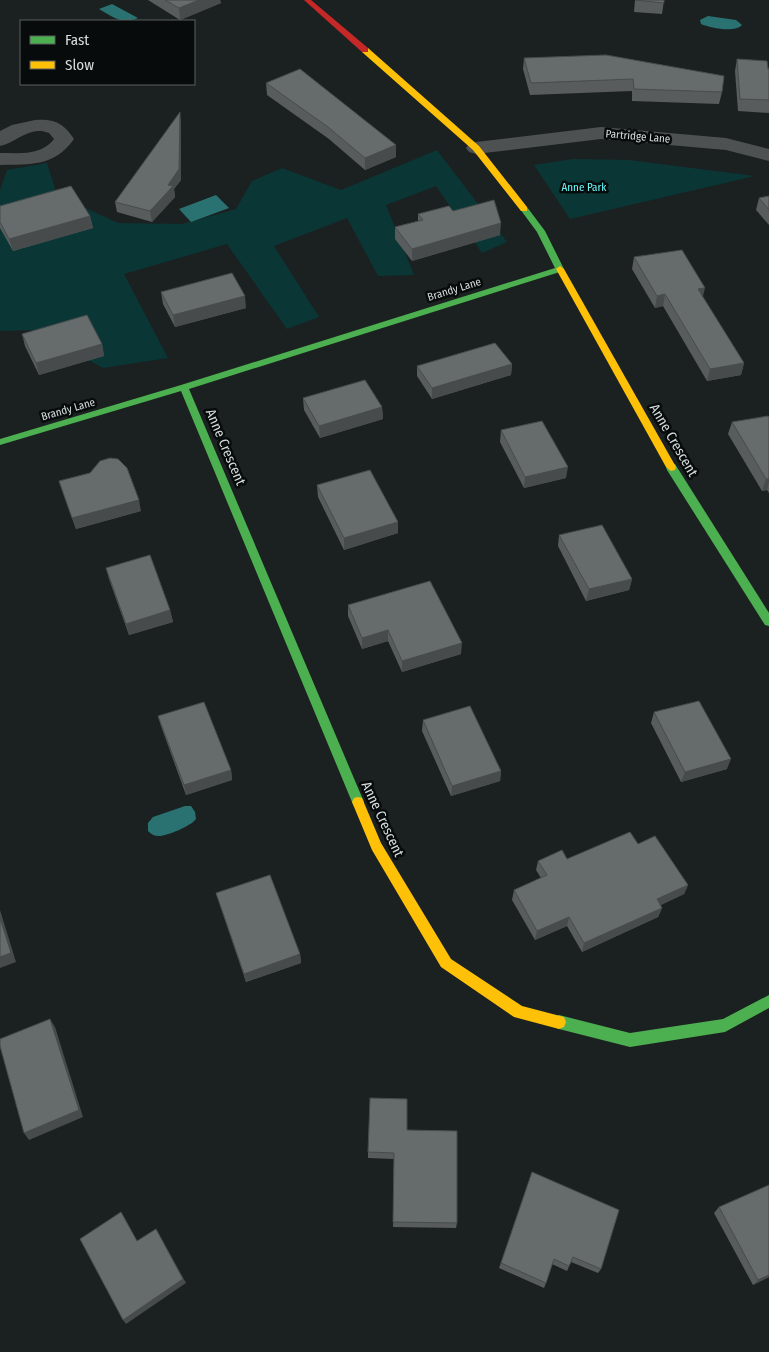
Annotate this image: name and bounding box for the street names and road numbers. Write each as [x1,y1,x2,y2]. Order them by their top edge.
street label: Partridge Lane [605,127,671,146]
street label: Brandy Lane [426,275,483,304]
street label: Brandy Lane [40,396,97,423]
street label: Anne Crescent [646,401,701,480]
street label: Anne Crescent [202,406,249,488]
street label: Anne Crescent [358,779,408,860]

